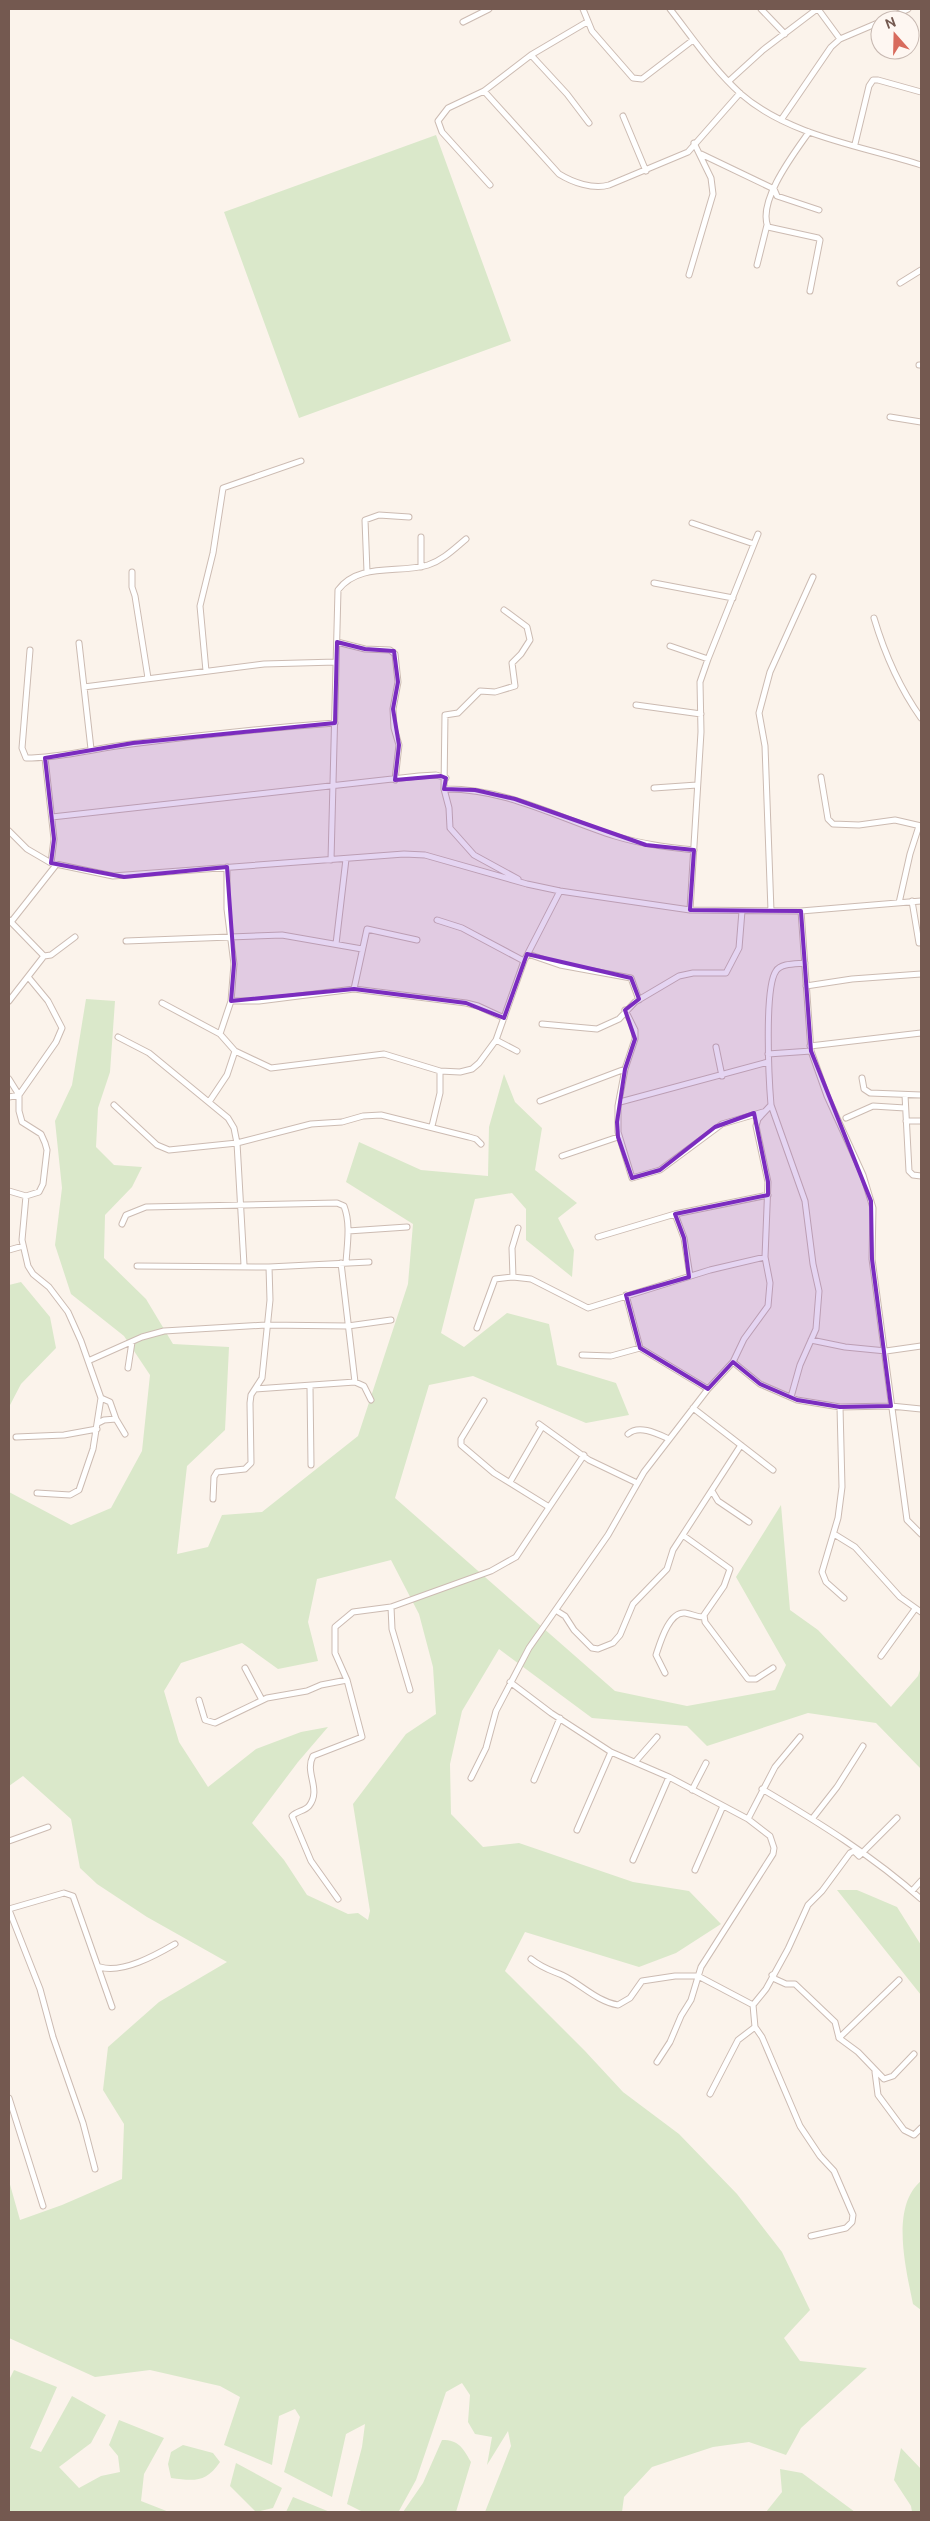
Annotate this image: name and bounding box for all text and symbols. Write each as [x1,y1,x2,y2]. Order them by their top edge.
north arrow [870,10,920,60]
text: N [883,13,898,32]

